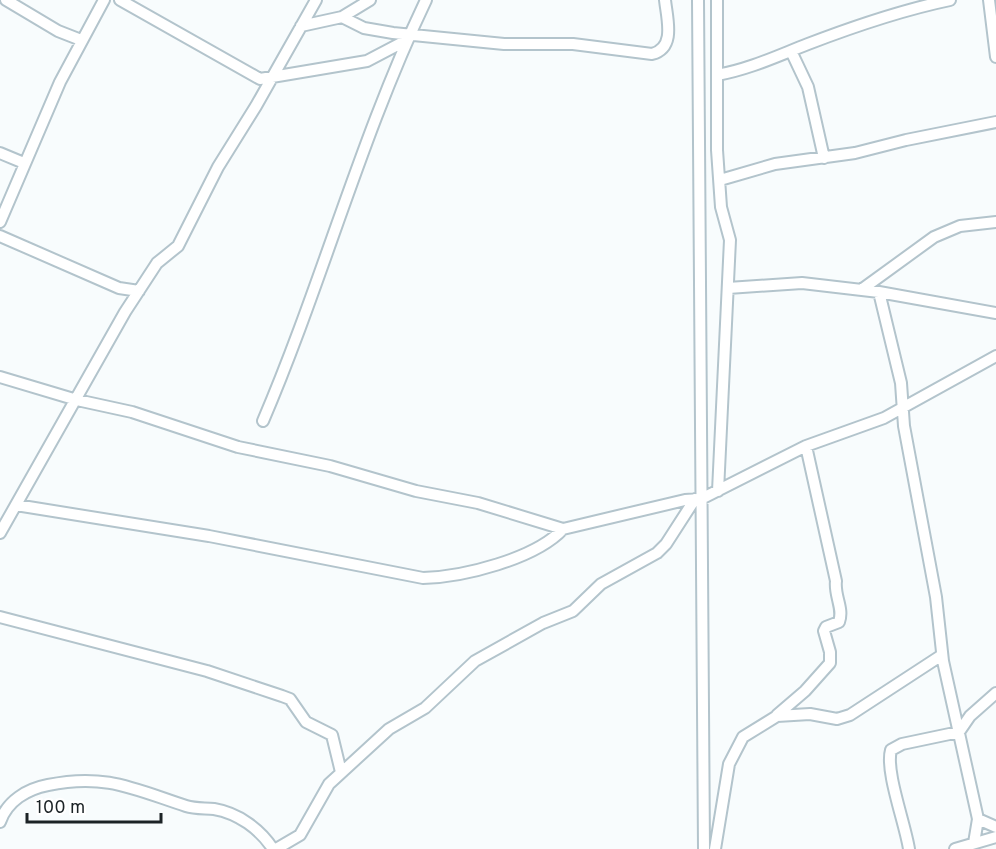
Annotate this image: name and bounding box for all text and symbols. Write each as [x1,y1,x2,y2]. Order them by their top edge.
scale bar [27,786,160,824]
text: 100 m [36,797,85,820]

